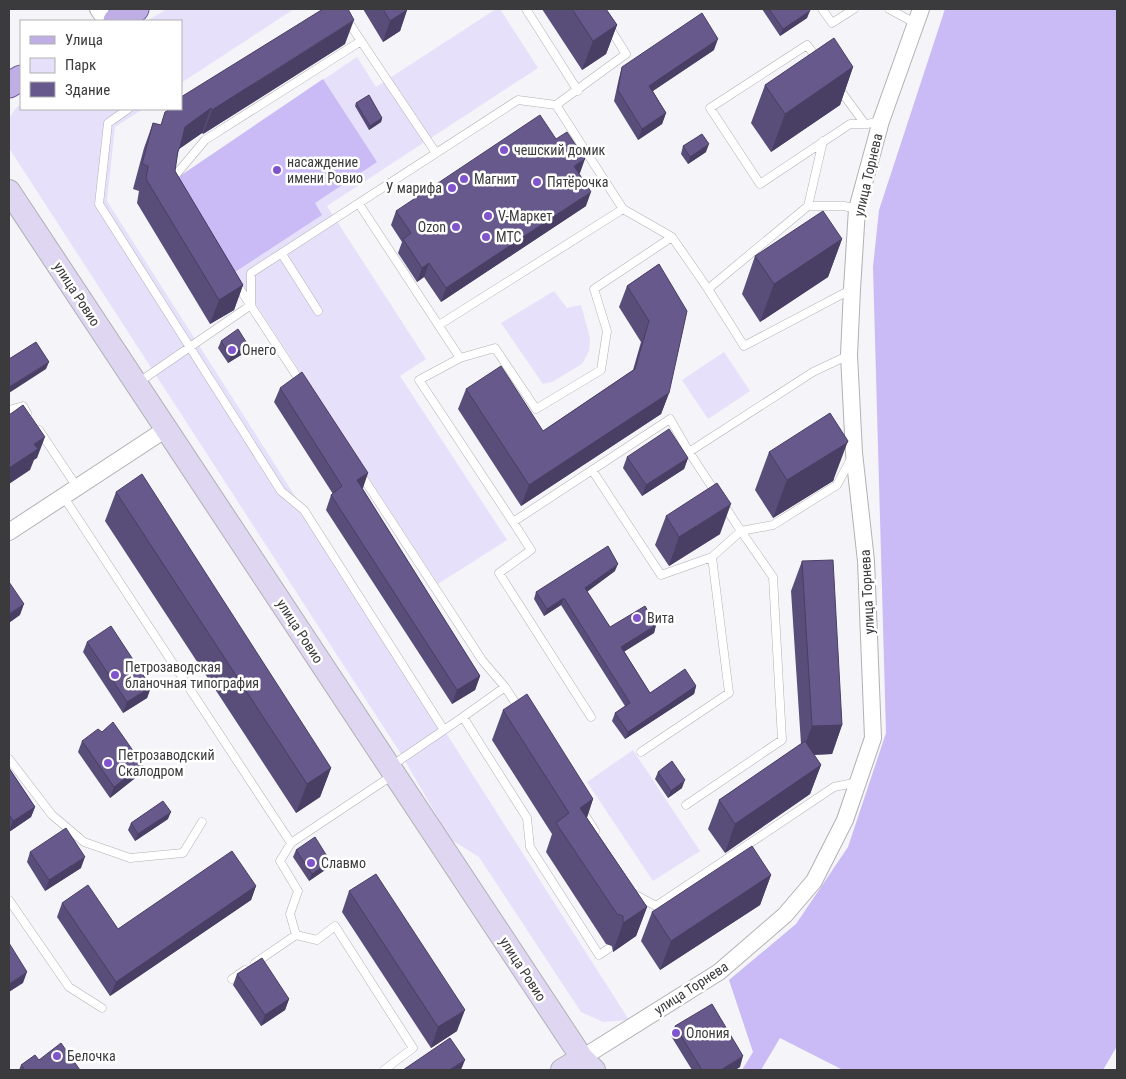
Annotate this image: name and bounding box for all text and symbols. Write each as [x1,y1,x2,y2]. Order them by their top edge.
legend [20,20,182,110]
text: Улица [65,31,103,49]
text: Парк [65,56,96,74]
text: Здание [65,81,110,99]
street label: улица Торнева [851,132,885,218]
place label: чешский домик [514,142,606,158]
marker: чешский домик [498,144,510,156]
place label: насаждение имени Ровио [287,154,363,186]
marker: насаждение имени Ровио [271,164,283,176]
place label: Магнит [474,171,517,187]
marker: Магнит [458,173,470,185]
place label: Пятёрочка [547,174,609,190]
marker: Пятёрочка [531,176,543,188]
place label: У марифа [386,180,442,196]
marker: У марифа [446,182,458,194]
place label: V-Маркет [498,208,552,224]
marker: V-Маркет [482,210,494,222]
place label: Ozon [418,219,446,235]
marker: Ozon [450,221,462,233]
place label: МТС [496,229,521,245]
marker: МТС [480,231,492,243]
street label: улица Ровио [50,259,104,329]
place label: Онего [242,342,276,358]
marker: Онего [226,344,238,356]
street label: улица Торнева [857,549,877,635]
street label: улица Ровио [273,596,327,666]
place label: Вита [647,610,674,626]
marker: Вита [631,612,643,624]
place label: Петрозаводская бланочная типография [125,659,259,691]
marker: Петрозаводская бланочная типография [109,669,121,681]
place label: Петрозаводский Скалодром [118,747,215,779]
marker: Петрозаводский Скалодром [102,757,114,769]
place label: Славмо [321,855,366,871]
marker: Славмо [305,857,317,869]
street label: улица Ровио [496,934,550,1004]
street label: улица Торнева [651,958,731,1018]
place label: Олония [686,1025,730,1041]
marker: Олония [670,1027,682,1039]
place label: Белочка [67,1048,116,1064]
marker: Белочка [51,1050,63,1062]

